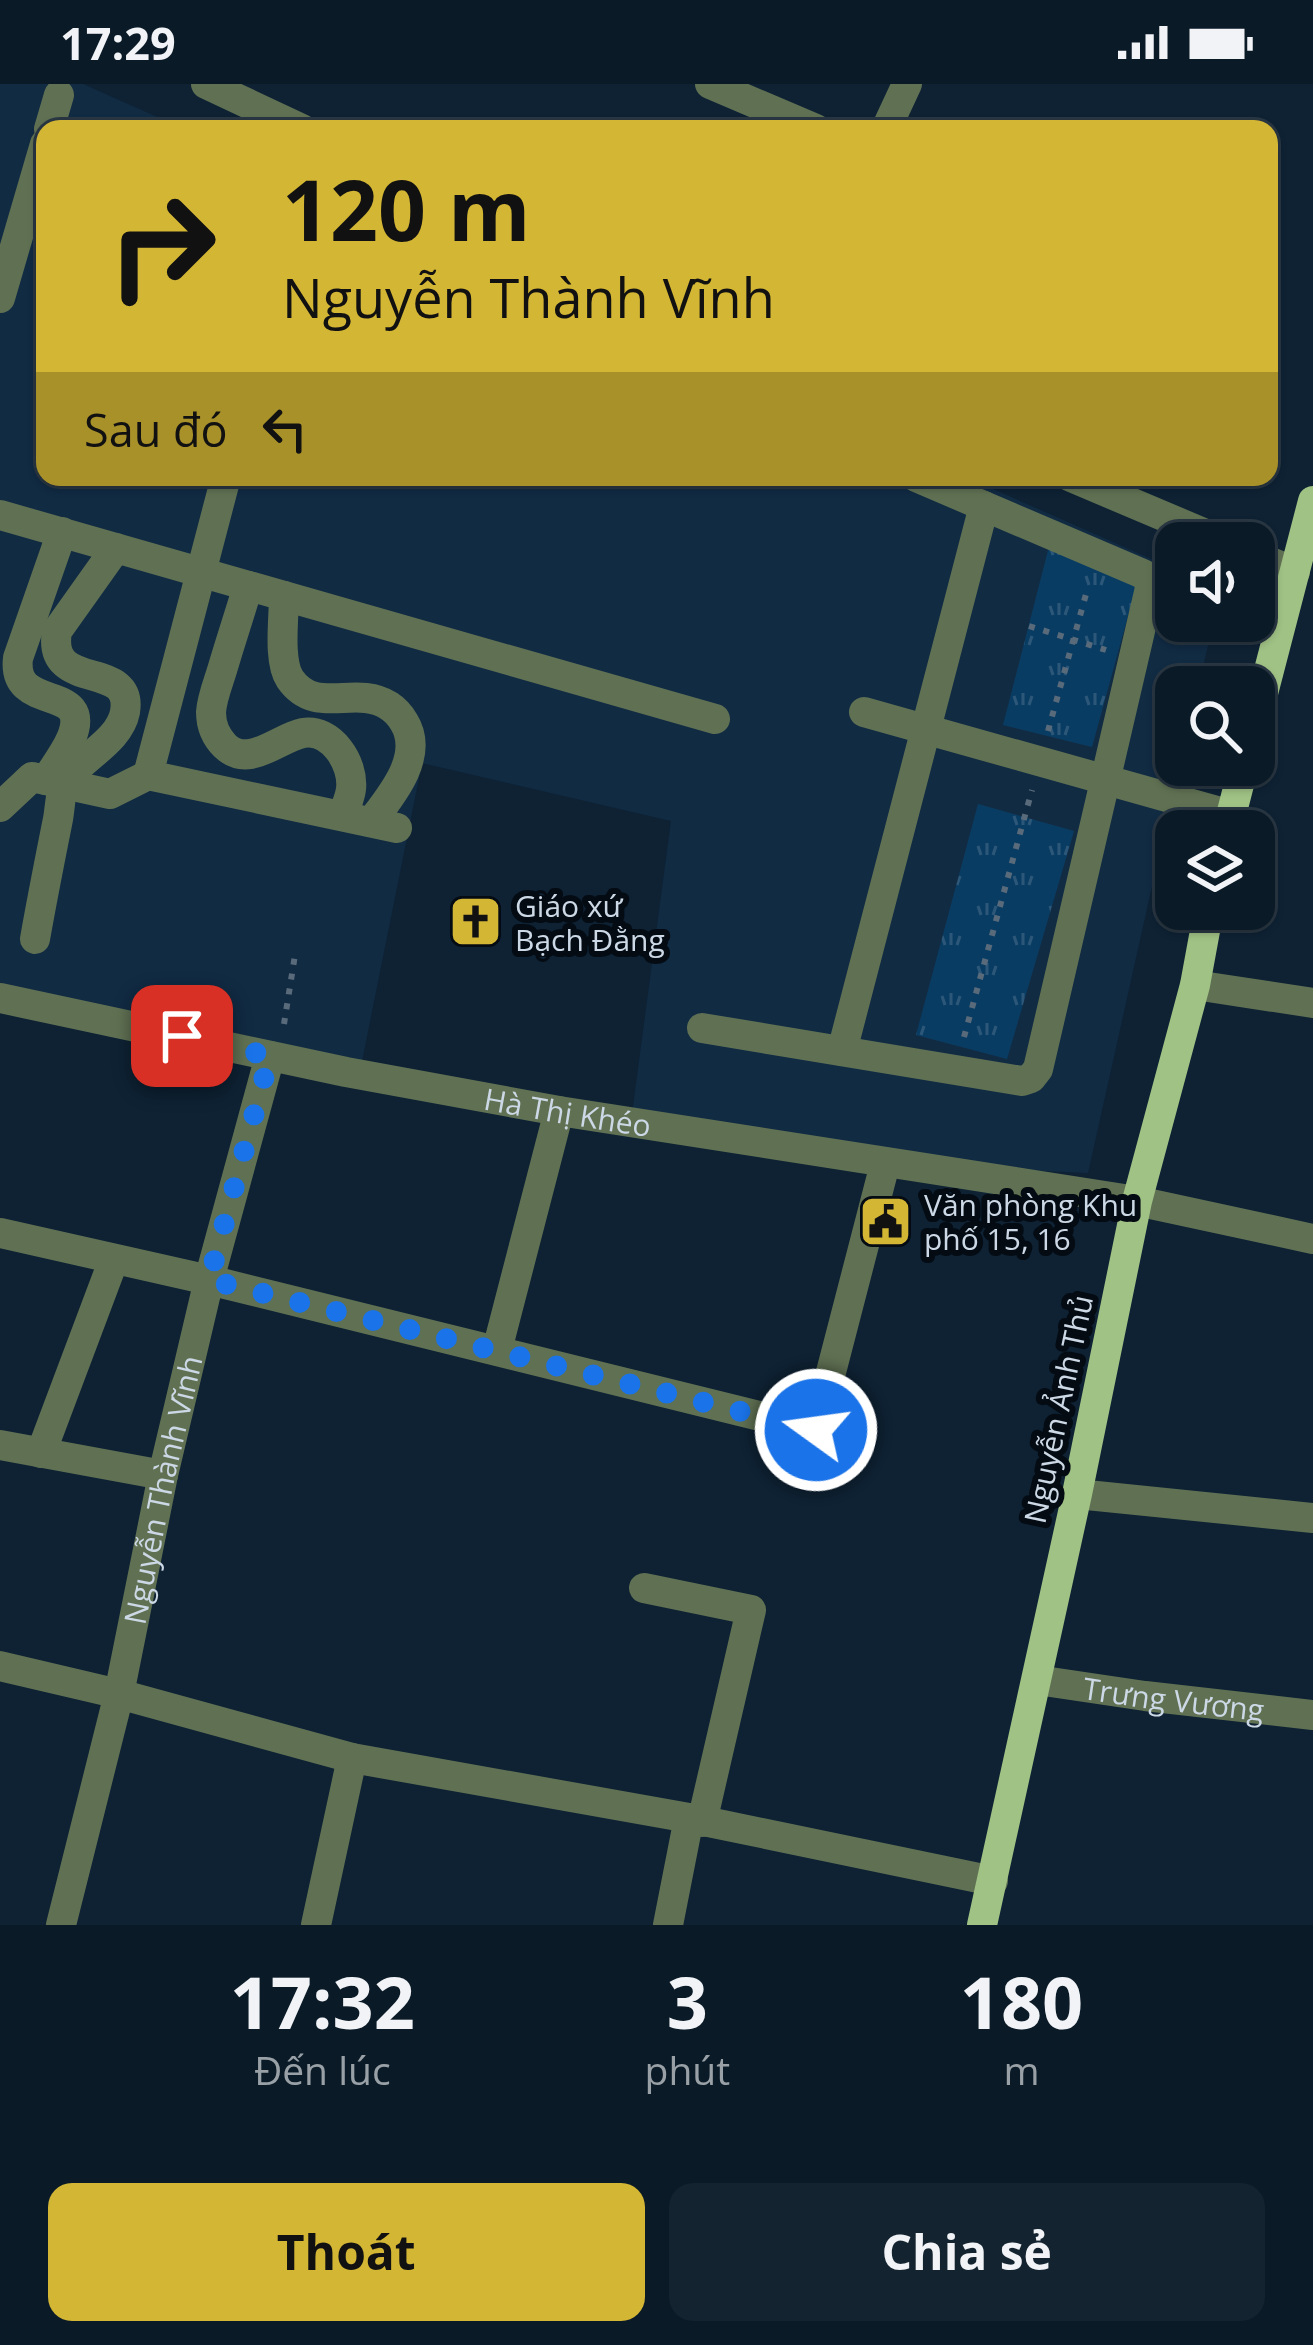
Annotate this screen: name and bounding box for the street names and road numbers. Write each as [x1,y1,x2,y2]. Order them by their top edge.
street label: Hà Thị Khéo [481,1077,654,1146]
street label: Nguyễn Ảnh Thủ [1014,1291,1102,1527]
street label: Nguyễn Thành Vĩnh [113,1351,211,1628]
street label: Trưng Vương [1080,1667,1266,1730]

